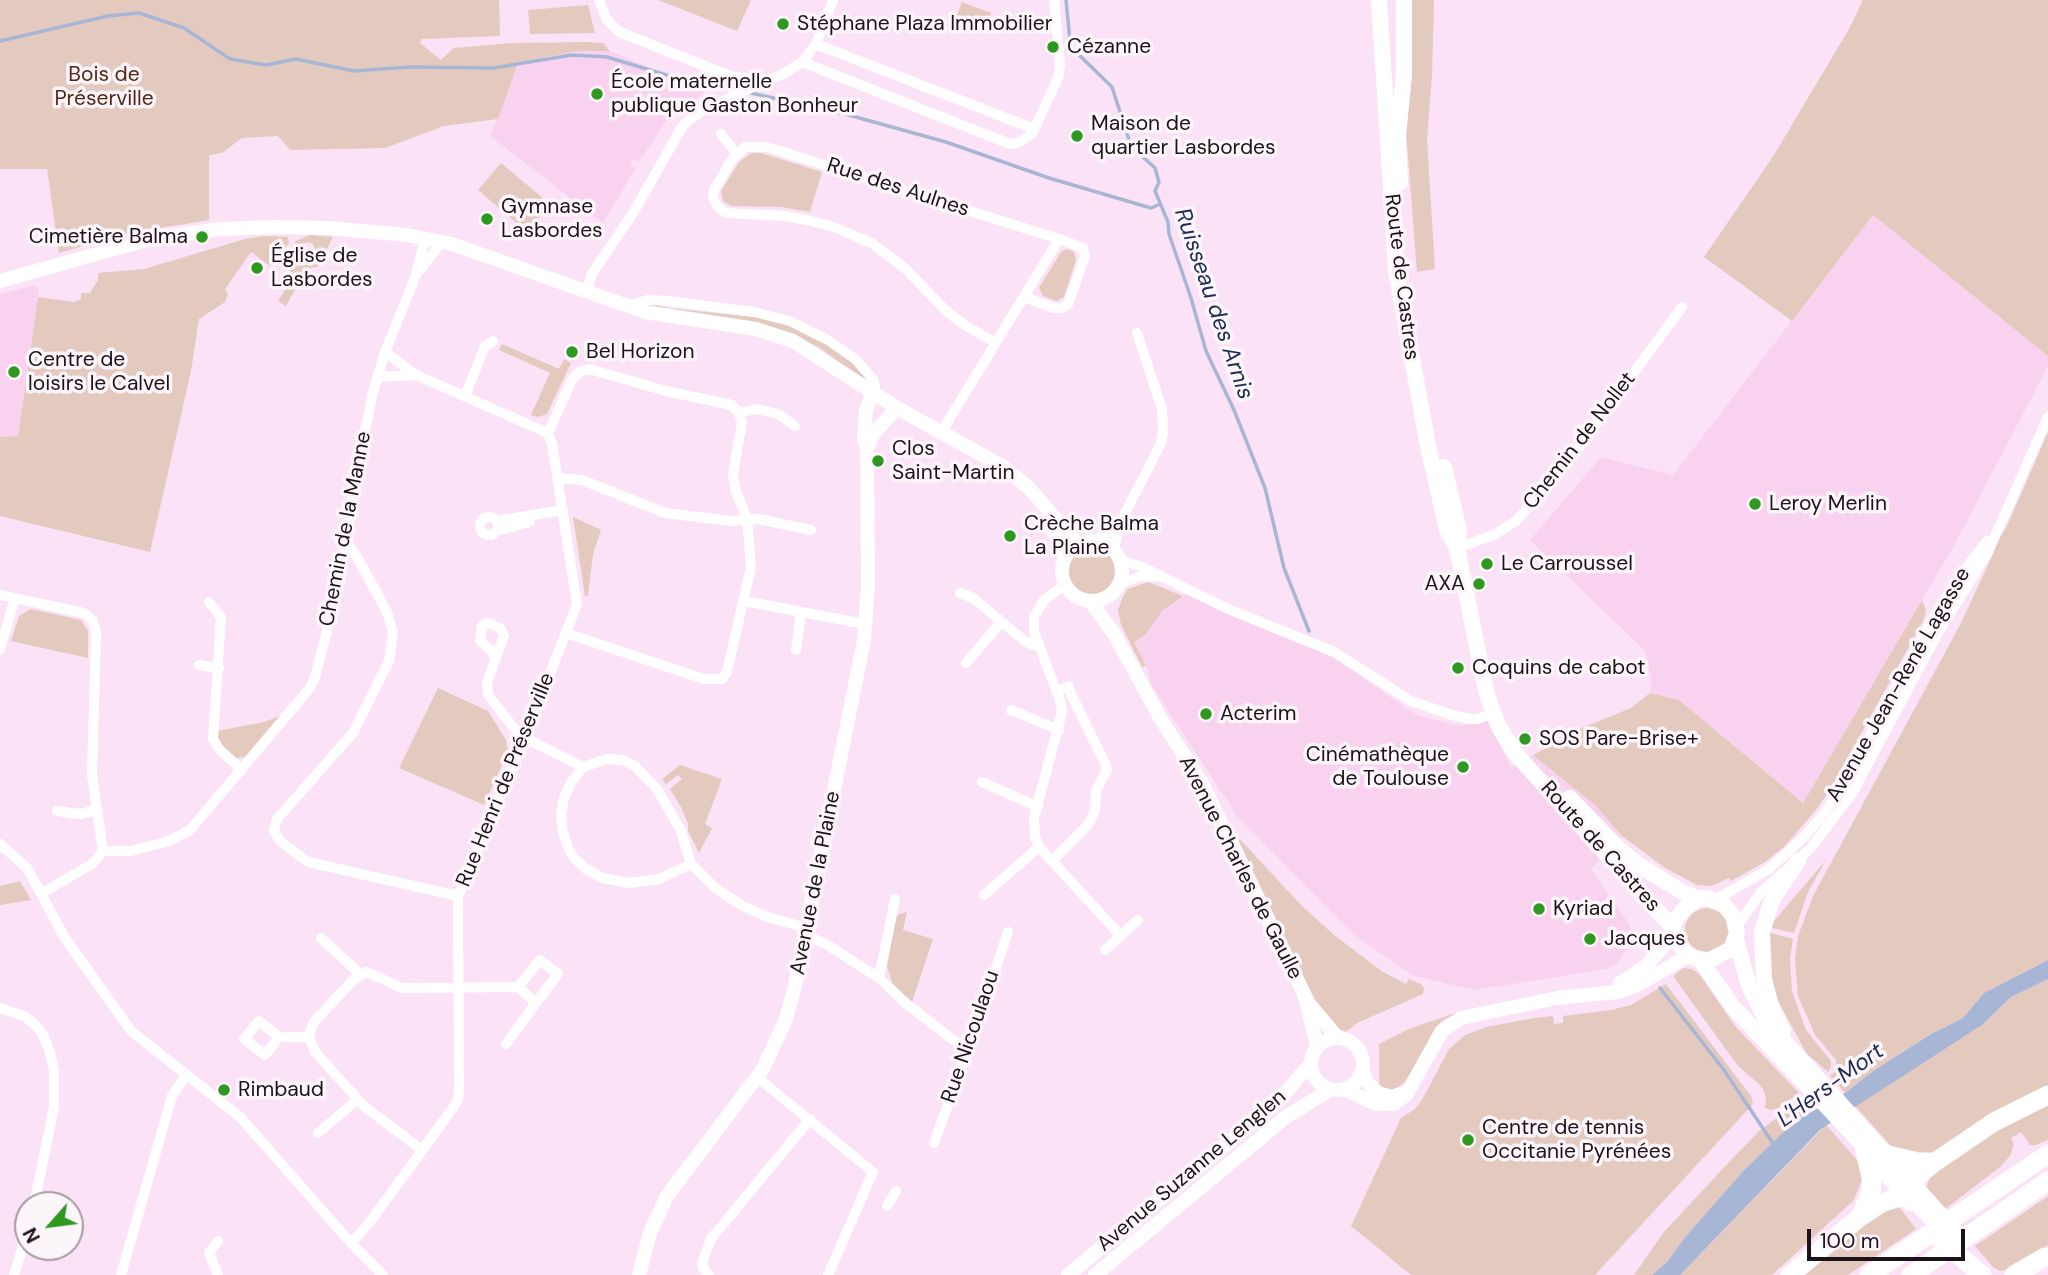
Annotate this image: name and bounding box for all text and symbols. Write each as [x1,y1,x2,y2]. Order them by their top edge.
place label: Stéphane Plaza Immobilier [797,11,1053,37]
marker: Stéphane Plaza Immobilier [775,16,791,32]
place label: Cézanne [1067,34,1151,60]
marker: Cézanne [1045,39,1061,55]
park label: Bois de Préserville [54,62,154,112]
place label: École maternelle publique Gaston Bonheur [611,69,858,119]
marker: École maternelle publique Gaston Bonheur [589,86,605,102]
place label: Maison de quartier Lasbordes [1091,111,1276,161]
marker: Maison de quartier Lasbordes [1069,128,1085,144]
street label: Rue des Aulnes [824,153,972,223]
street label: Route de Castres [1378,193,1424,361]
place label: Gymnase Lasbordes [501,194,603,244]
water label: Ruisseau des Arnis [1167,205,1259,403]
marker: Gymnase Lasbordes [479,211,495,227]
place label: Cimetière Balma [29,224,188,250]
marker: Cimetière Balma [194,229,210,245]
place label: Église de Lasbordes [271,243,373,293]
marker: Église de Lasbordes [249,260,265,276]
place label: Bel Horizon [586,339,695,365]
marker: Bel Horizon [564,344,580,360]
place label: Centre de loisirs le Calvel [28,347,170,397]
marker: Centre de loisirs le Calvel [6,364,22,380]
street label: Chemin de Nollet [1519,367,1641,515]
street label: Chemin de la Manne [315,429,377,629]
place label: Clos Saint-Martin [892,436,1014,486]
marker: Clos Saint-Martin [870,453,886,469]
place label: Leroy Merlin [1769,491,1887,517]
marker: Leroy Merlin [1747,496,1763,512]
place label: Crèche Balma La Plaine [1024,511,1159,561]
marker: Crèche Balma La Plaine [1002,528,1018,544]
place label: Le Carroussel [1501,551,1633,577]
marker: Le Carroussel [1479,556,1495,572]
street label: Avenue Jean-René Lagasse [1822,563,1976,807]
place label: AXA [1424,571,1465,597]
marker: AXA [1471,576,1487,592]
place label: Coquins de cabot [1472,655,1645,681]
marker: Coquins de cabot [1450,660,1466,676]
street label: Rue Henri de Préserville [452,669,560,891]
place label: Acterim [1220,701,1296,727]
marker: Acterim [1198,706,1214,722]
place label: SOS Pare-Brise+ [1539,726,1698,752]
marker: SOS Pare-Brise+ [1517,731,1533,747]
place label: Cinémathèque de Toulouse [1306,742,1449,792]
street label: Avenue Charles de Gaulle [1173,752,1307,984]
marker: Cinémathèque de Toulouse [1455,759,1471,775]
street label: Route de Castres [1535,776,1665,918]
street label: Avenue de la Plaine [786,789,846,977]
place label: Kyriad [1553,896,1613,922]
marker: Kyriad [1531,901,1547,917]
place label: Jacques [1604,926,1686,952]
marker: Jacques [1582,931,1598,947]
street label: Rue Nicoulaou [937,967,1005,1107]
water label: L'Hers-Mort [1772,1038,1890,1134]
place label: Rimbaud [238,1077,324,1103]
marker: Rimbaud [216,1082,232,1098]
street label: Avenue Suzanne Lenglen [1092,1085,1292,1257]
place label: Centre de tennis Occitanie Pyrénées [1482,1115,1671,1165]
marker: Centre de tennis Occitanie Pyrénées [1460,1132,1476,1148]
north arrow [14,1191,84,1261]
scale bar [1810,1216,1968,1260]
text: N [17,1223,46,1247]
text: 100 m [1820,1227,1880,1255]

